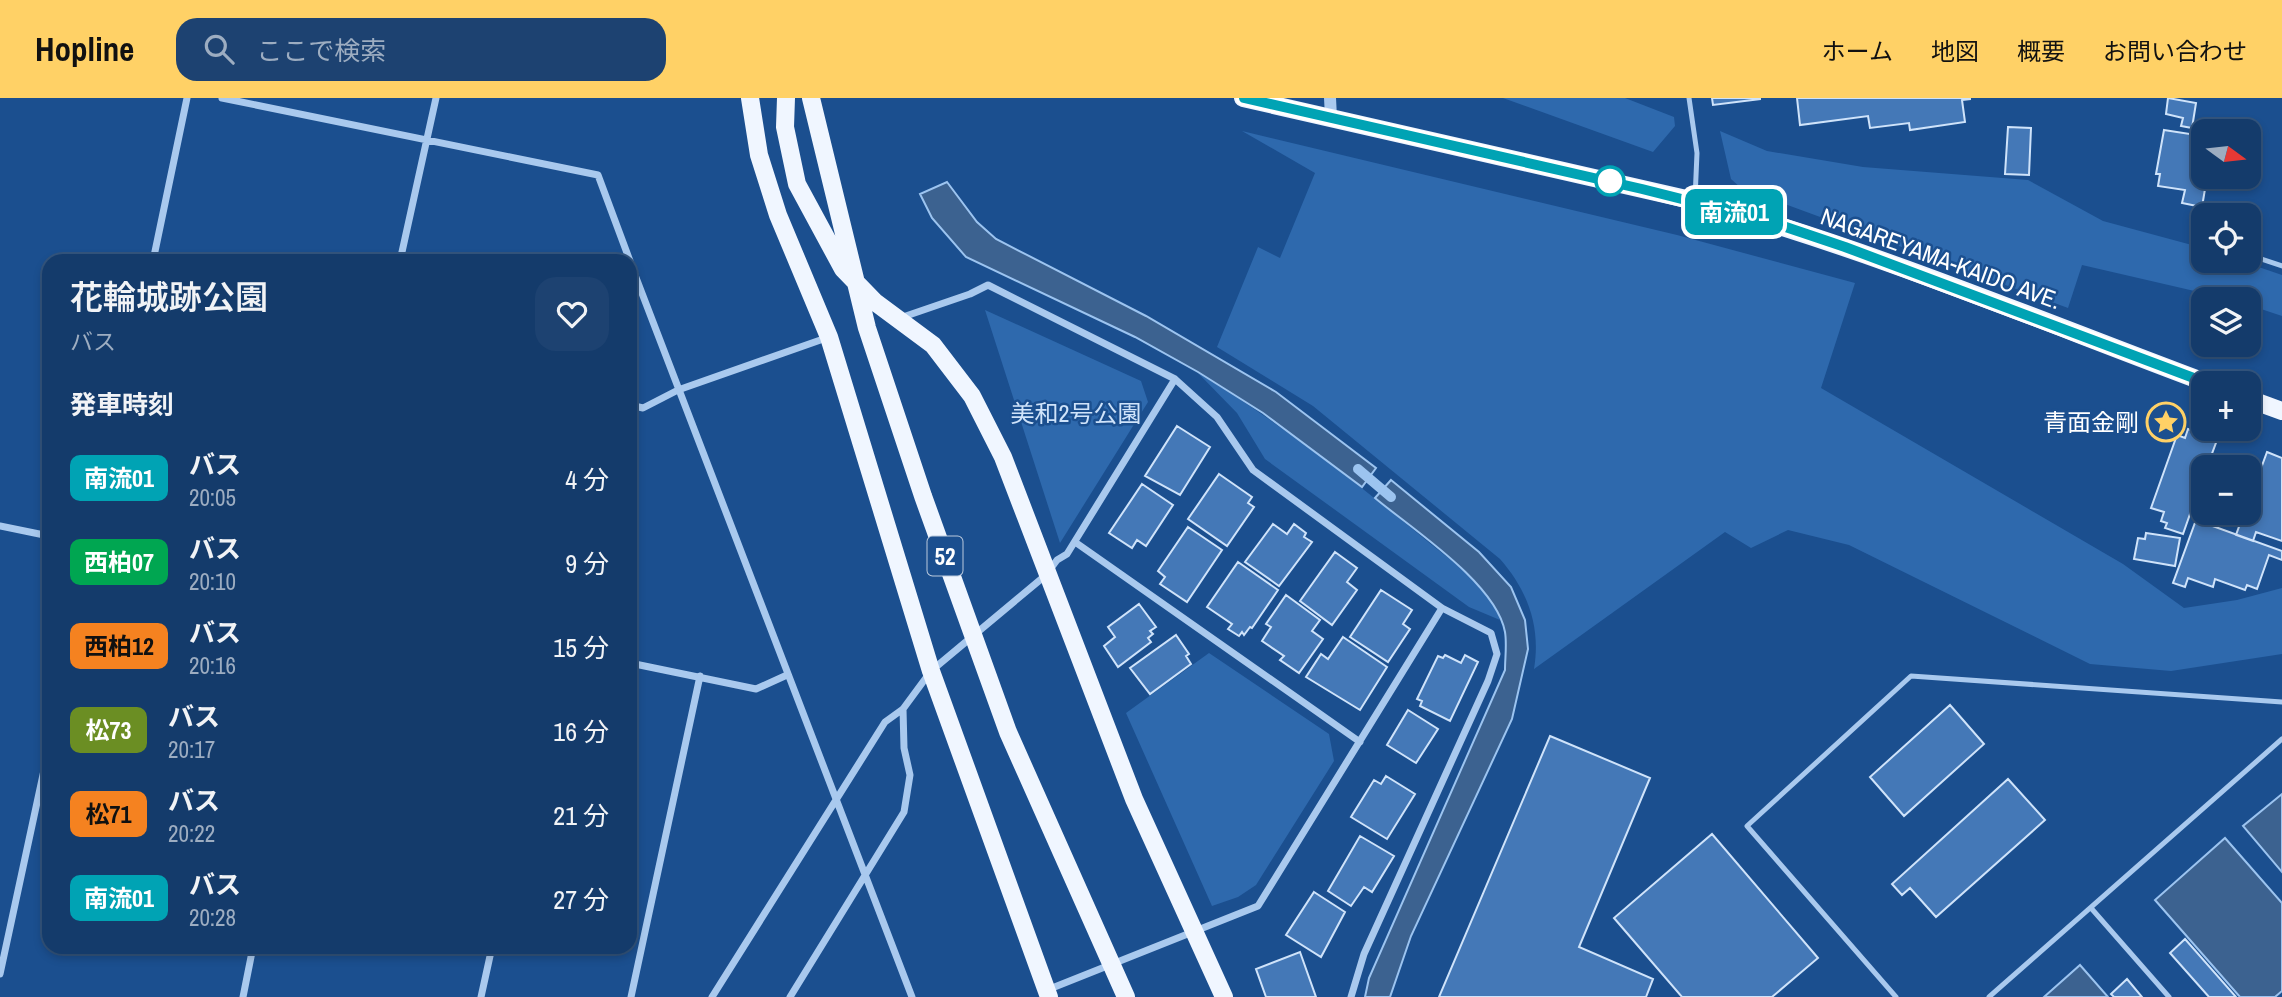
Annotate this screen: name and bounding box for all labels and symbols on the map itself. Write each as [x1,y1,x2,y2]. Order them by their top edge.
north arrow [2191,119,2261,189]
unlabelled marker [1595,166,1625,196]
line badge: 南流01 [1685,189,1783,235]
street label: NAGAREYAMA-KAIDO AVE. [1817,200,2065,316]
park label: 美和2号公園 [1011,397,1141,429]
place icon: 青面金剛 [2145,401,2187,443]
place label: 青面金剛 [2043,406,2139,438]
road number: 52 [928,536,962,576]

